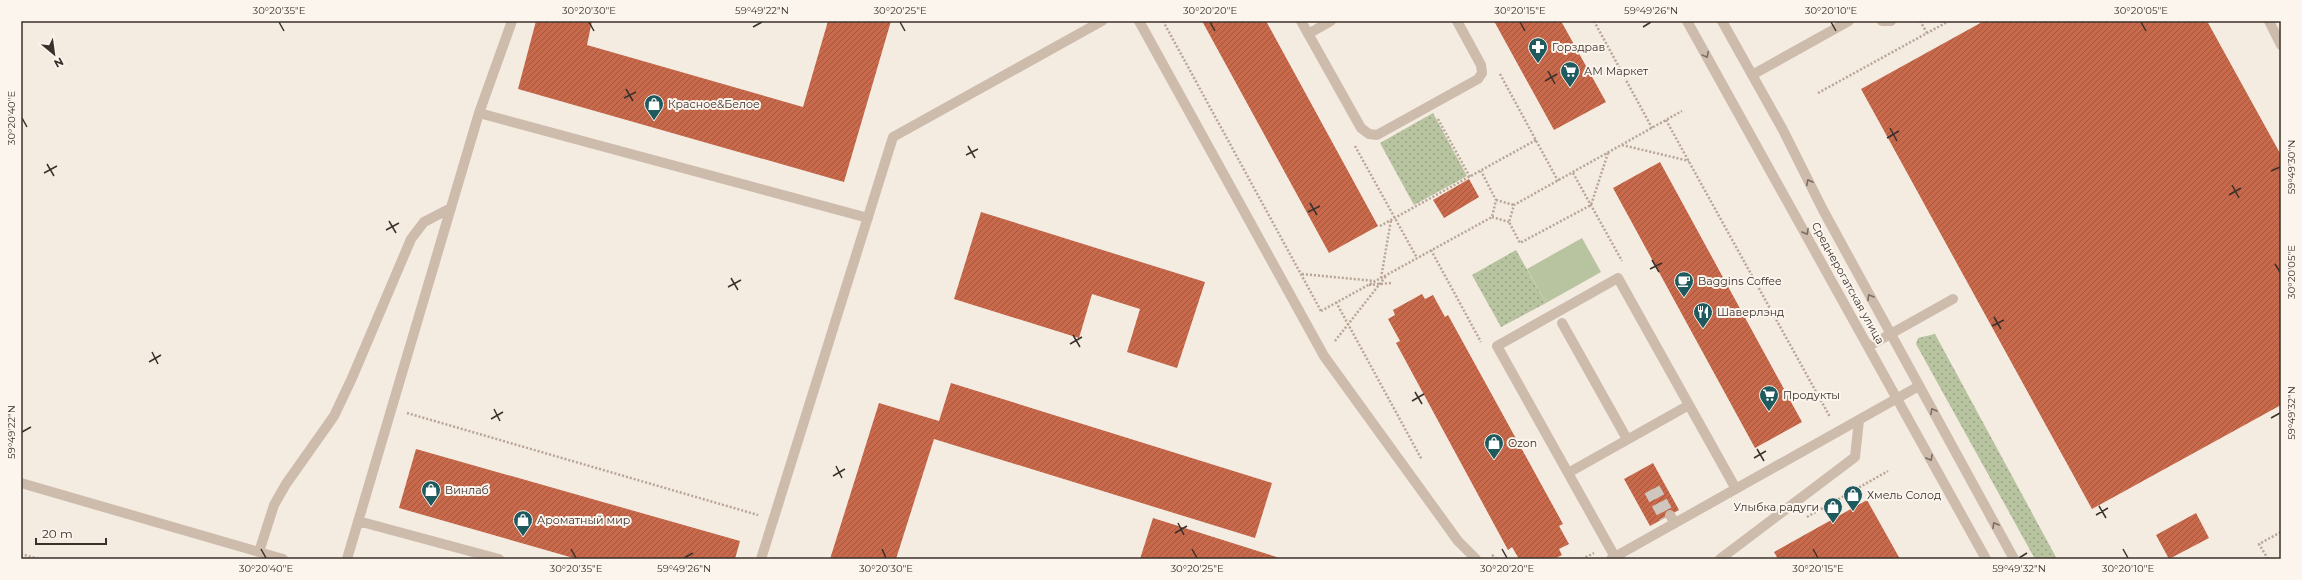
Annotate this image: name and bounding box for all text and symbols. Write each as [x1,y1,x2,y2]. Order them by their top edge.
text: 30°20'35"E [253,4,306,17]
text: 30°20'30"E [562,4,616,17]
text: 59°49'22"N [735,4,789,17]
text: 30°20'25"E [873,4,927,17]
text: 30°20'20"E [1183,4,1237,17]
text: 30°20'15"E [1494,4,1546,17]
text: 59°49'26"N [1624,4,1678,17]
text: 30°20'10"E [1805,4,1857,17]
text: 30°20'05"E [2114,4,2168,17]
north arrow [34,34,74,74]
pharmacy icon: Горздрав [1527,36,1549,64]
place label: Горздрав [1552,40,1605,54]
one-way arrow [1701,51,1708,59]
text: N [52,54,66,71]
supermarket icon: АМ Маркет [1559,60,1581,88]
place label: АМ Маркет [1584,64,1649,78]
text: 30°20'40"E [5,90,18,145]
shop icon: Красное&Белое [643,93,665,121]
place label: Красное&Белое [668,97,760,111]
text: 59°49'30"N [2285,140,2298,194]
one-way arrow [1806,179,1814,186]
street label: Среднерогатская улица [1809,220,1887,346]
one-way arrow [1801,228,1808,235]
text: 30°20'05"E [2285,245,2298,299]
cafe icon: Baggins Coffee [1673,270,1695,298]
place label: Baggins Coffee [1698,274,1782,288]
one-way arrow [1868,294,1875,301]
restaurant icon: Шаверлэнд [1692,301,1714,329]
place label: Шаверлэнд [1717,305,1784,319]
supermarket icon: Продукты [1758,384,1780,412]
text: 59°49'32"N [2285,386,2298,440]
place label: Продукты [1783,388,1840,402]
text: 59°49'22"N [5,405,18,459]
one-way arrow [1930,408,1937,415]
shop icon: Ozon [1483,432,1505,460]
place label: Ozon [1508,436,1537,450]
one-way arrow [1926,454,1933,461]
shop icon: Винлаб [420,479,442,507]
place label: Винлаб [445,483,489,497]
shop icon: Хмель Солод [1842,484,1864,512]
place label: Хмель Солод [1867,488,1941,502]
shop icon: Улыбка радуги [1822,496,1844,524]
place label: Улыбка радуги [1733,500,1819,514]
shop icon: Ароматный мир [512,509,534,537]
place label: Ароматный мир [537,513,630,527]
scale bar [36,520,106,546]
one-way arrow [1993,522,2000,529]
text: 20 m [42,526,73,541]
text: 30°20'40"E [239,562,294,575]
text: 30°20'35"E [550,562,603,575]
text: 59°49'26"N [657,562,711,575]
text: 30°20'30"E [859,562,913,575]
text: 30°20'25"E [1170,562,1224,575]
text: 30°20'20"E [1480,562,1534,575]
text: 30°20'15"E [1792,562,1844,575]
text: 59°49'32"N [1992,562,2046,575]
text: 30°20'10"E [2102,562,2154,575]

